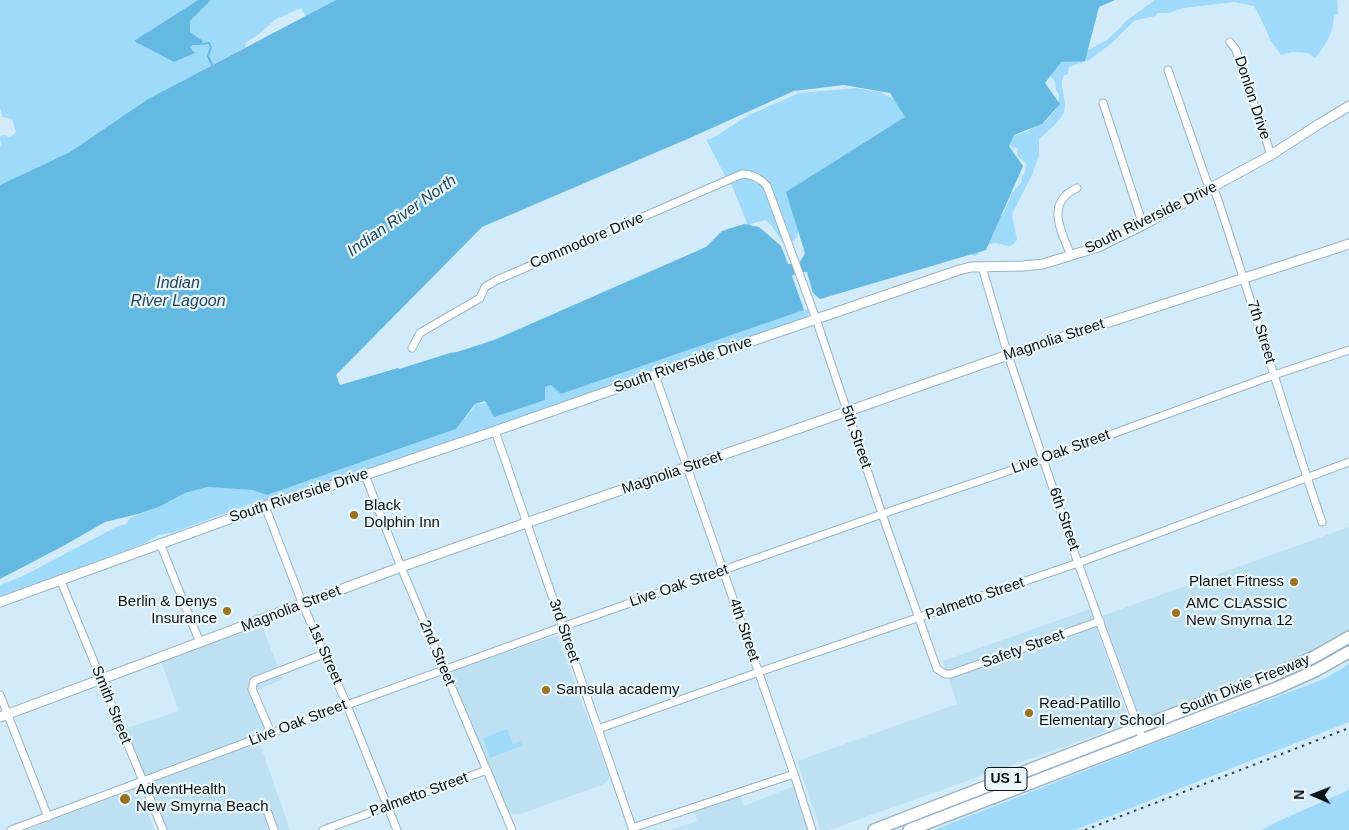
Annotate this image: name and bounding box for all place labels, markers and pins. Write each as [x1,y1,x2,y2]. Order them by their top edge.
place label: Black Dolphin Inn [364,497,440,532]
marker: Black Dolphin Inn [348,509,360,521]
place label: Planet Fitness [1189,573,1284,591]
marker: Planet Fitness [1288,576,1300,588]
place label: Berlin & Denys Insurance [118,593,217,628]
place label: AMC CLASSIC New Smyrna 12 [1186,595,1293,630]
marker: Berlin & Denys Insurance [221,605,233,617]
marker: AMC CLASSIC New Smyrna 12 [1170,607,1182,619]
place label: Samsula academy [556,681,679,699]
marker: Samsula academy [540,684,552,696]
place label: Read-Patillo Elementary School [1039,695,1165,730]
marker: Read-Patillo Elementary School [1023,707,1035,719]
place label: AdventHealth New Smyrna Beach [136,781,269,816]
marker: AdventHealth New Smyrna Beach [118,792,132,806]

